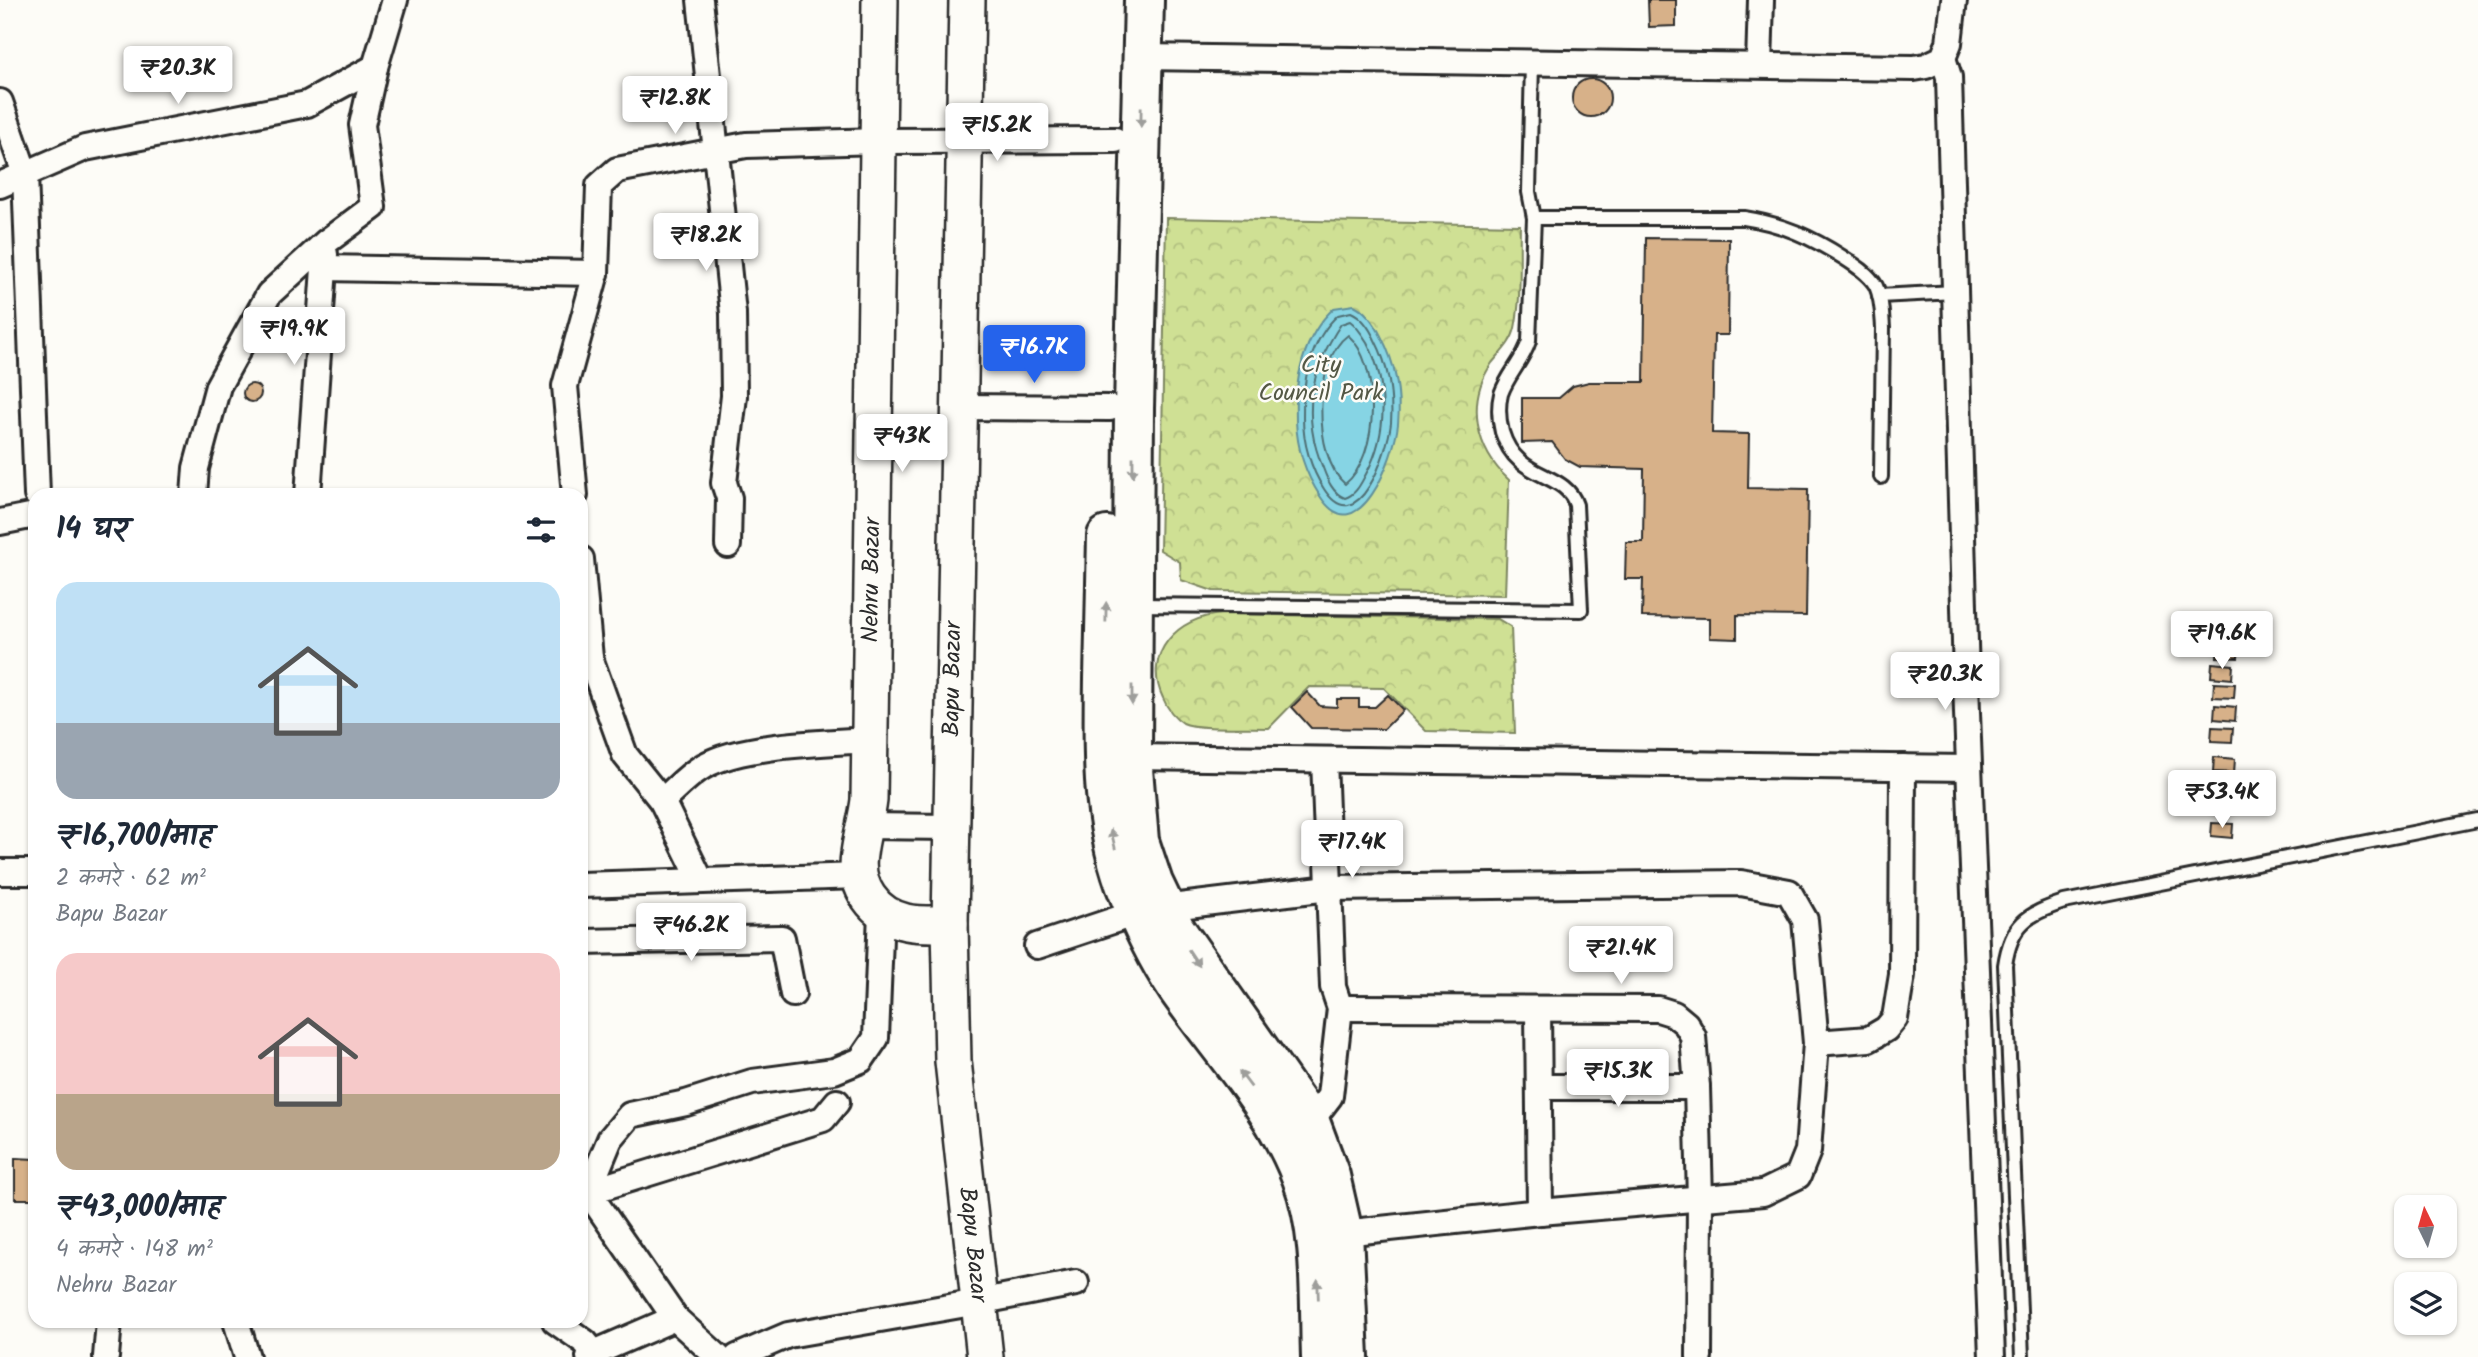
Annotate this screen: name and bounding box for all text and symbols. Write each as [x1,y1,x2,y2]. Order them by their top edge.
pin: ₹20.3K [121,46,235,106]
text: ₹20.3K [139,51,217,87]
pin: ₹12.8K [618,76,732,136]
text: ₹12.8K [638,81,712,117]
pin: ₹15.2K [940,104,1054,163]
one-way arrow [1135,106,1146,128]
text: ₹15.2K [961,108,1033,144]
pin: ₹18.2K [649,214,763,273]
text: ₹18.2K [669,218,743,254]
pin: ₹19.9K [237,308,351,367]
text: ₹19.9K [259,312,329,348]
pin: ₹16.7K [977,326,1091,385]
text: ₹16.7K [999,330,1069,366]
park label: City Council Park [1259,346,1384,413]
pin: ₹43K [861,414,943,474]
text: ₹43K [873,419,931,455]
one-way arrow [1127,456,1139,478]
text: 14 घर [56,506,128,554]
icon: filters [522,511,560,549]
street label: Nehru Bazar [851,515,893,643]
one-way arrow [1100,601,1111,623]
pin: ₹19.6K [2165,612,2279,671]
text: ₹19.6K [2187,616,2257,652]
street label: Bapu Bazar [932,619,974,737]
icon: home [245,628,371,754]
pin: ₹20.3K [1888,652,2002,712]
text: ₹20.3K [1906,657,1984,693]
one-way arrow [1127,684,1138,706]
pin: ₹53.4K [2165,770,2279,830]
text: ₹53.4K [2184,775,2260,811]
text: ₹16,700/माह [56,813,212,861]
pin: ₹17.4K [1295,820,1409,880]
text: ₹17.4K [1317,825,1387,861]
one-way arrow [1107,828,1118,850]
text: 2 कमरे · 62 m² [56,861,206,897]
text: Bapu Bazar [56,897,167,933]
pin: ₹46.2K [634,904,748,963]
text: ₹46.2K [652,908,730,944]
pin: ₹21.4K [1564,926,1678,986]
text: ₹21.4K [1585,931,1657,967]
one-way arrow [1187,949,1201,967]
icon: home [245,999,371,1125]
pin: ₹15.3K [1561,1050,1675,1109]
text: ₹15.3K [1583,1054,1653,1090]
one-way arrow [1238,1070,1252,1088]
text: ₹43,000/माह [56,1184,221,1232]
street label: Bapu Bazar [947,1185,999,1306]
north arrow [2394,1195,2457,1258]
map controls [2394,1195,2457,1335]
text: 4 कमरे · 148 m² [56,1232,213,1268]
text: Nehru Bazar [56,1268,176,1304]
button: layers [2394,1272,2457,1335]
one-way arrow [1313,1278,1324,1300]

